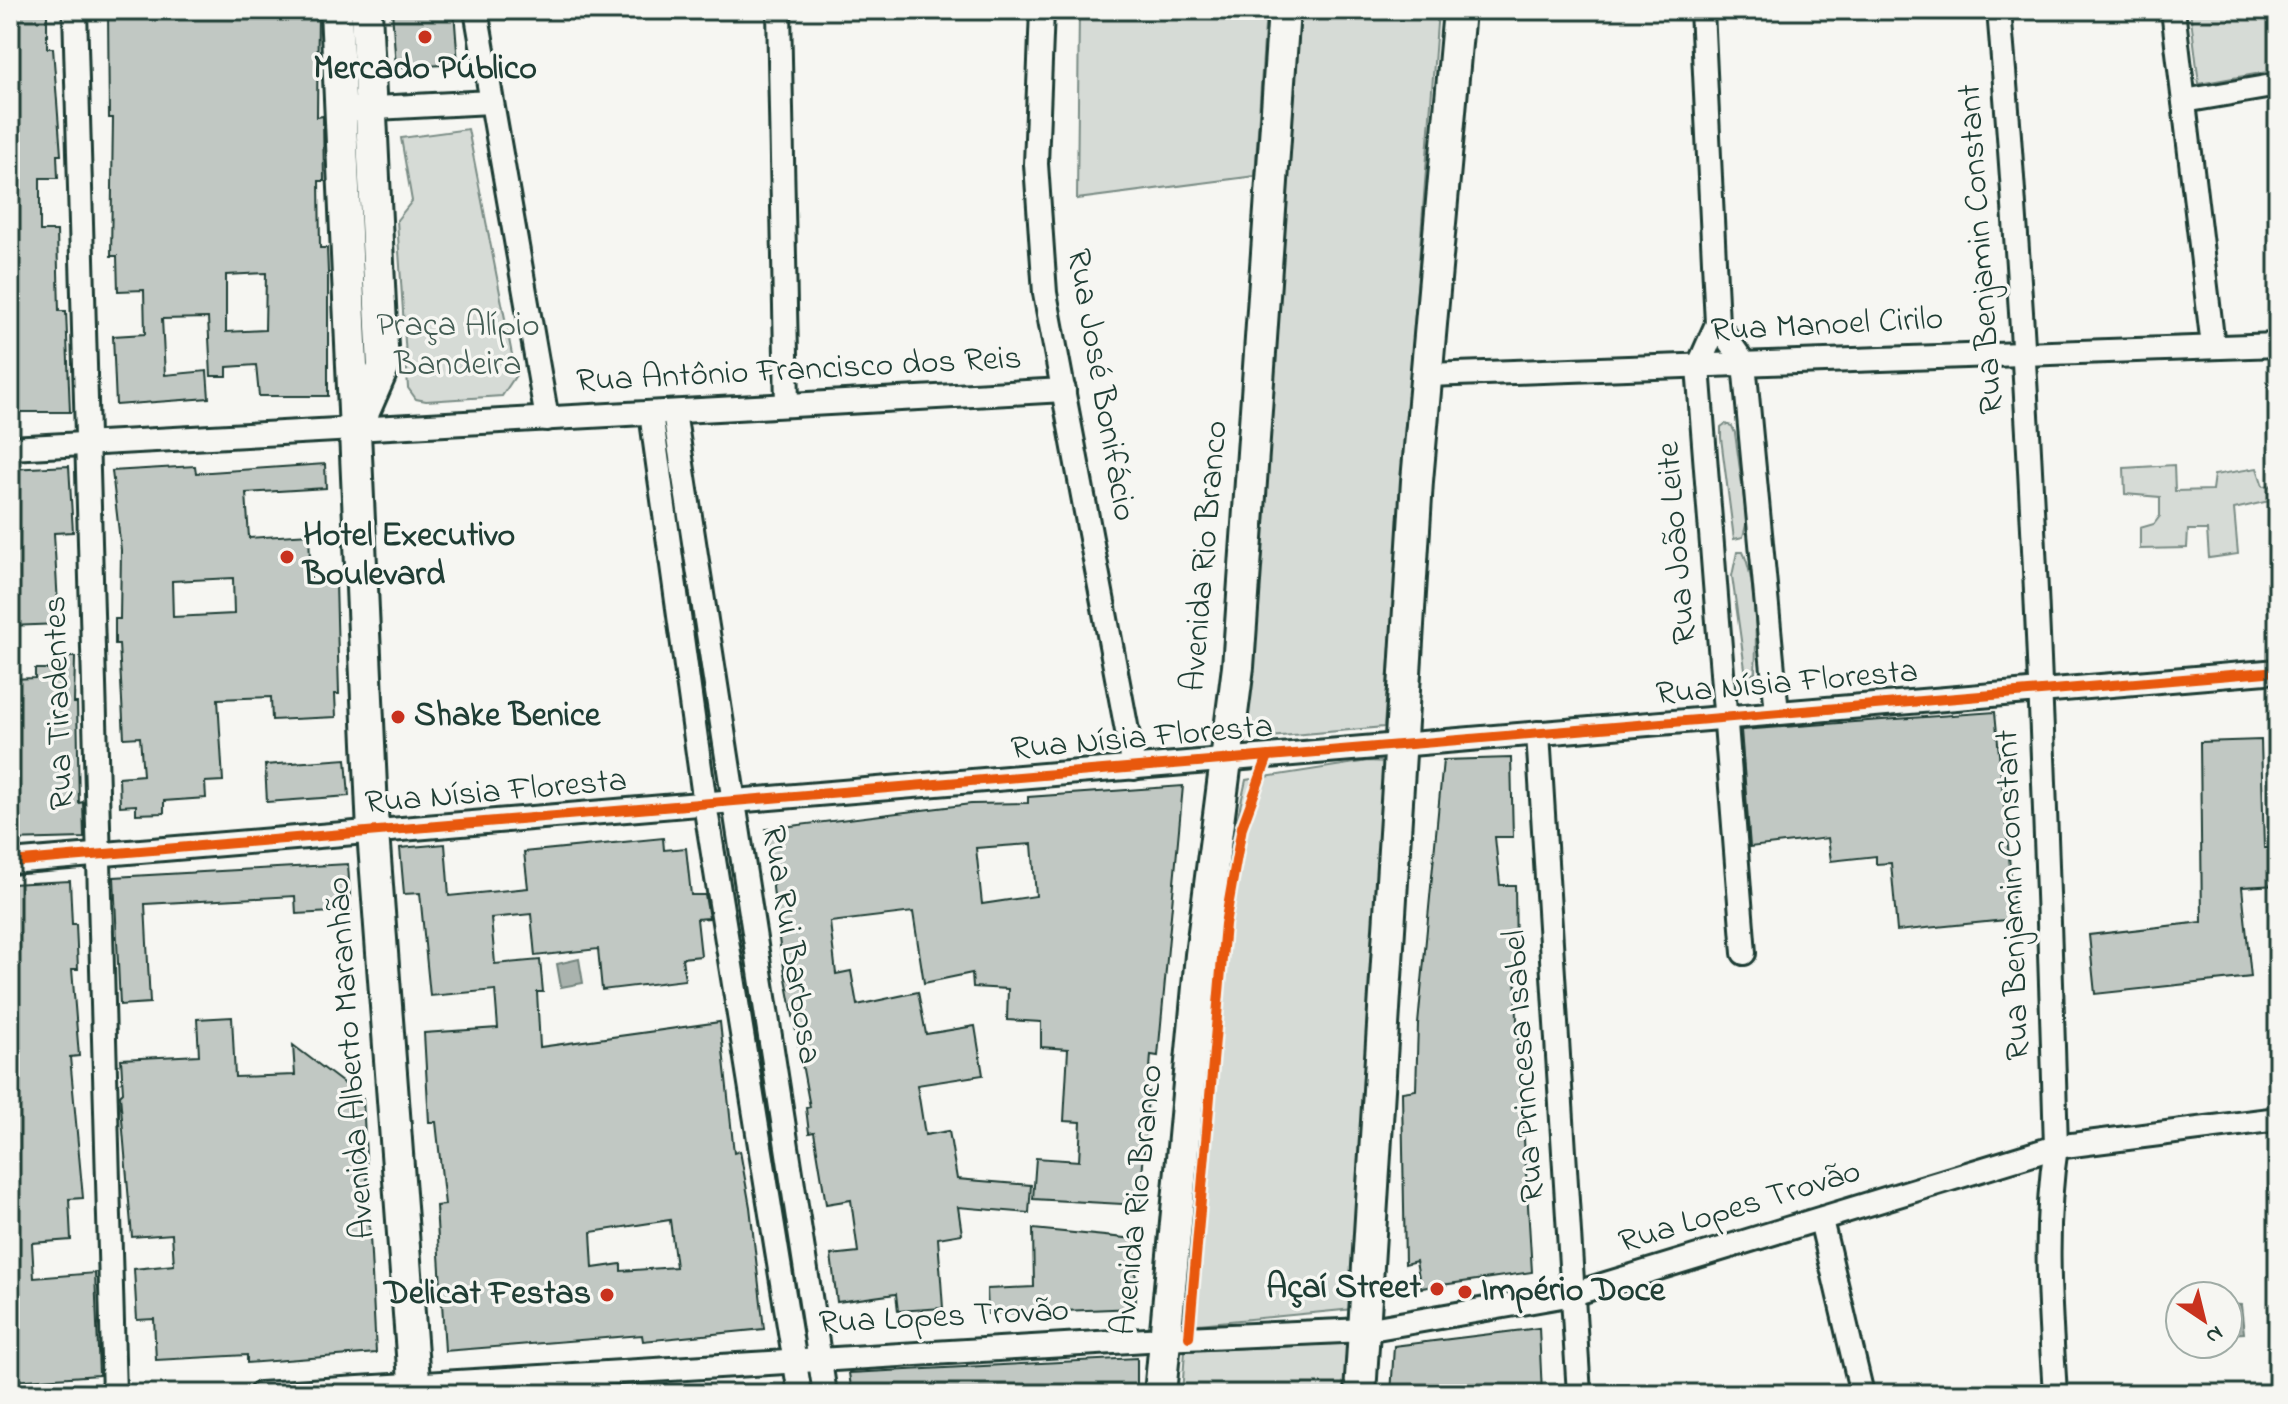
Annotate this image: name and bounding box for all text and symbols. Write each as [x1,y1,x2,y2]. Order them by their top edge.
marker: Mercado Público [416,28,434,46]
place label: Mercado Público [313,45,537,95]
street label: Rua Benjamin Constant [1946,82,2018,416]
street label: Rua José Bonifácio [1051,245,1149,525]
street label: Rua Manoel Cirilo [1709,295,1945,357]
park label: Praça Alípio Bandeira [376,302,540,391]
street label: Rua Antônio Francisco dos Reis [575,334,1023,408]
street label: Avenida Rio Branco [1169,419,1243,693]
street label: Rua João Leite [1644,439,1712,646]
place label: Hotel Executivo Boulevard [301,512,515,601]
marker: Hotel Executivo Boulevard [278,548,296,566]
street label: Rua Tiradentes [31,595,89,811]
street label: Rua Nísia Floresta [1654,648,1920,720]
place label: Shake Benice [414,692,601,742]
street label: Rua Nísia Floresta [1009,703,1275,775]
marker: Shake Benice [389,708,407,726]
street label: Rua Benjamin Constant [1983,729,2045,1061]
street label: Rua Nísia Floresta [363,757,629,829]
street label: Rua Rui Barbosa [746,822,834,1068]
street label: Avenida Alberto Maranhão [314,875,390,1241]
street label: Rua Princesa Isabel [1491,928,1559,1204]
street label: Avenida Rio Branco [1100,1062,1178,1338]
street label: Rua Lopes Trovão [1613,1147,1867,1269]
place label: Açaí Street [1266,1264,1422,1314]
place label: Império Doce [1481,1267,1666,1317]
place label: Delicat Festas [382,1270,591,1320]
marker: Açaí Street [1428,1280,1446,1298]
north arrow [2164,1280,2244,1360]
marker: Império Doce [1456,1283,1474,1301]
marker: Delicat Festas [598,1286,616,1304]
street label: Rua Lopes Trovão [818,1286,1070,1350]
text: N [2198,1317,2229,1351]

